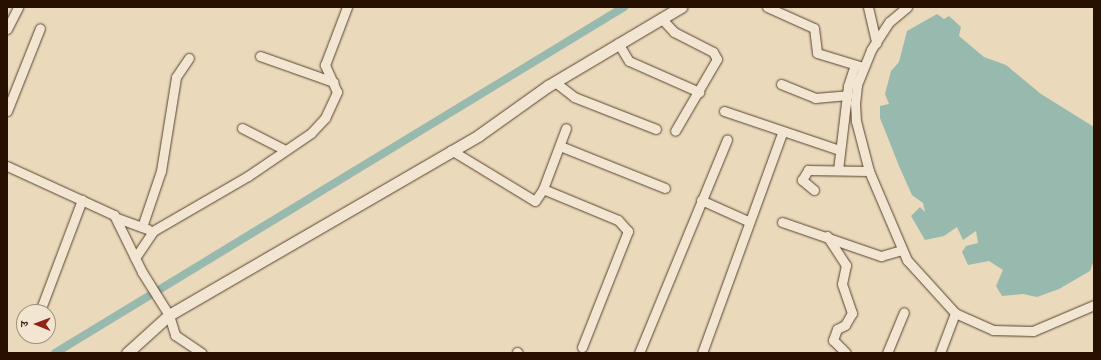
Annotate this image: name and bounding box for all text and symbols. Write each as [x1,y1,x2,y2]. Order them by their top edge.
north arrow [16,304,56,344]
text: उ [17,321,32,327]

